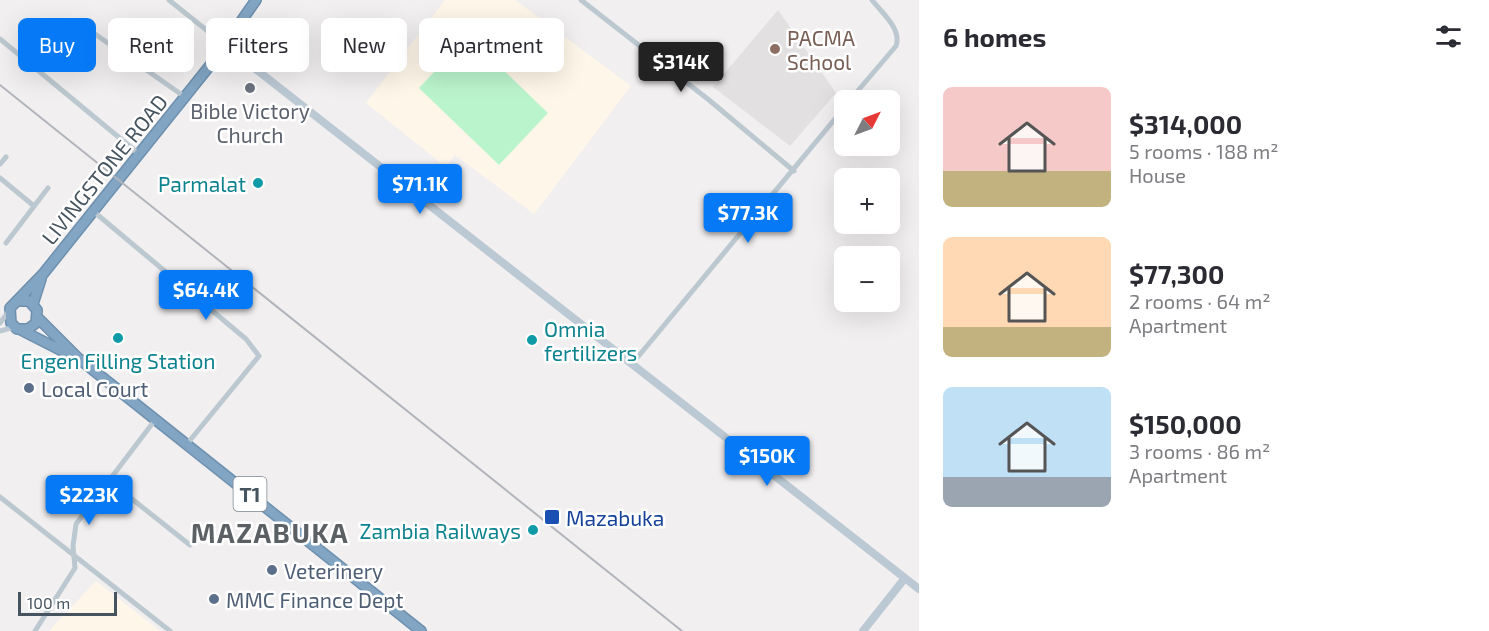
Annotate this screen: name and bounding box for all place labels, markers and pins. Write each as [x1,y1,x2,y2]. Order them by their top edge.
place label: PACMA School [787,25,855,74]
pin: $314K [639,42,723,93]
marker: PACMA School [768,42,782,56]
marker: Bible Victory Church [243,81,257,95]
place label: Bible Victory Church [190,98,310,147]
pin: $71.1K [371,164,469,215]
place label: Parmalat [158,171,246,196]
marker: Parmalat [251,176,265,190]
pin: $77.3K [699,193,797,244]
pin: $64.4K [157,270,255,321]
place label: Omnia fertilizers [544,316,637,365]
marker: Engen Filling Station [111,331,125,345]
marker: Omnia fertilizers [525,333,539,347]
place label: Engen Filling Station [20,348,216,373]
place label: Local Court [41,376,148,401]
marker: Local Court [22,381,36,395]
pin: $150K [725,436,809,487]
pin: $223K [47,475,131,526]
place label: Mazabuka [566,505,664,530]
marker: Mazabuka [543,508,561,526]
place label: Zambia Railways [360,518,521,543]
marker: Zambia Railways [526,523,540,537]
place label: Veterinery [284,558,383,583]
marker: Veterinery [265,563,279,577]
place label: MMC Finance Dept [226,587,403,612]
marker: MMC Finance Dept [207,592,221,606]

